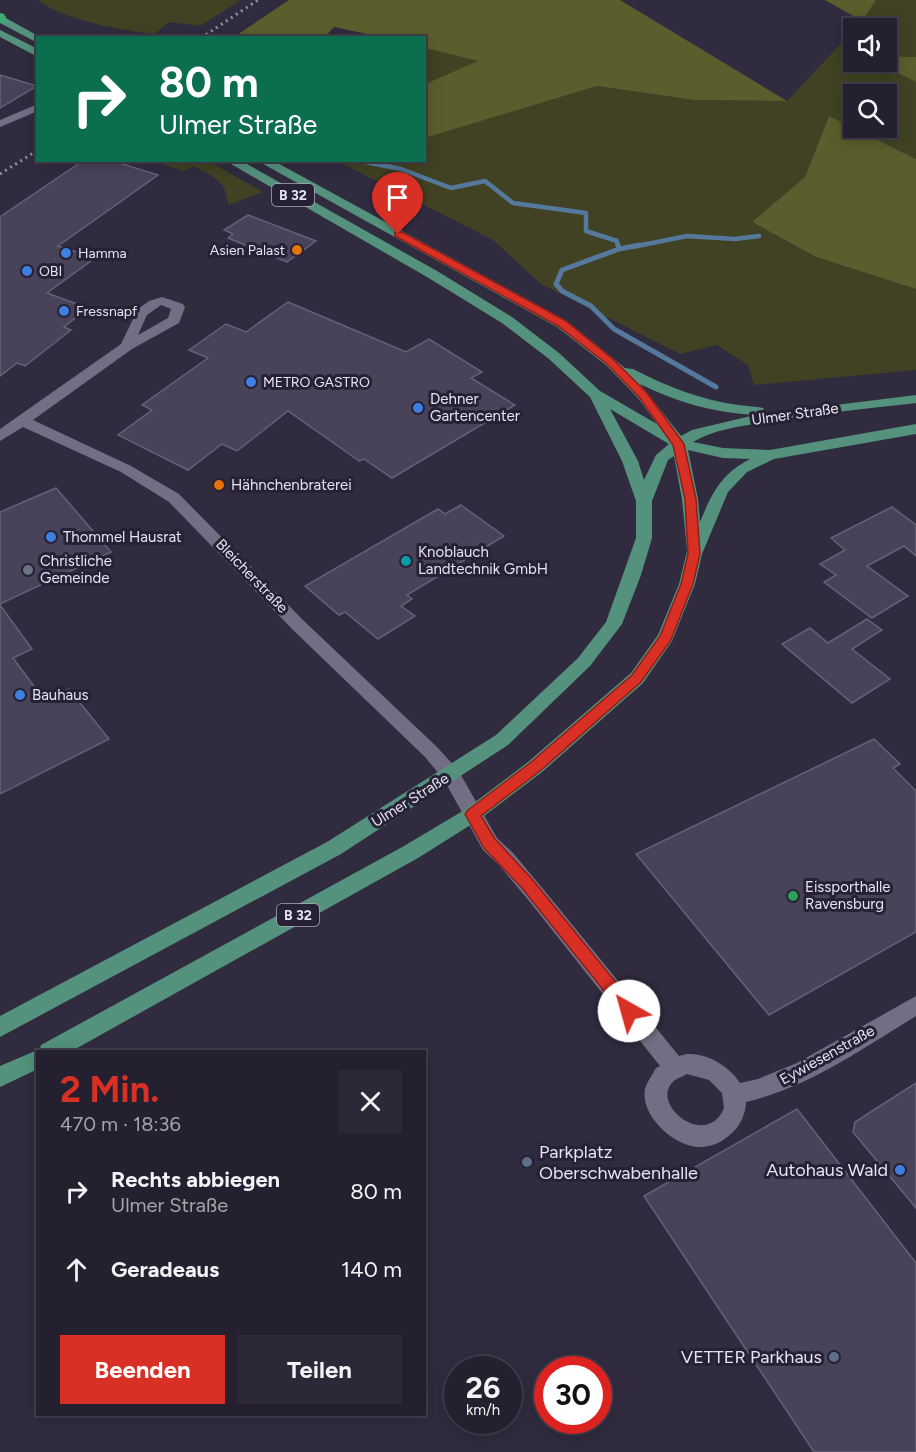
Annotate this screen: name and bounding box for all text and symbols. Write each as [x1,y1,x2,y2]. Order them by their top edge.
map controls [843,18,897,138]
button: sound [843,18,897,72]
text: 80 m [159,57,259,108]
icon: right [60,60,138,138]
button: search [843,84,897,138]
text: Ulmer Straße [159,108,317,141]
pin [372,172,423,234]
icon: arrive [381,181,414,214]
road number: B 32 [272,184,314,206]
place label: Asien Palast [210,242,285,259]
marker: Asien Palast [290,243,304,257]
place label: Hamma [78,245,127,262]
marker: Hamma [59,246,73,260]
place label: OBI [39,263,62,280]
marker: OBI [20,264,34,278]
place label: Fressnapf [76,303,138,320]
marker: Fressnapf [57,304,71,318]
place label: METRO GASTRO [263,374,370,391]
marker: METRO GASTRO [244,375,258,389]
place label: Dehner Gartencenter [430,390,520,425]
street label: Ulmer Straße [750,399,840,429]
marker: Dehner Gartencenter [411,401,425,415]
place label: Hähnchenbraterei [231,476,352,494]
marker: Hähnchenbraterei [212,478,226,492]
place label: Thommel Hausrat [63,528,182,546]
marker: Thommel Hausrat [44,530,58,544]
street label: Bleicherstraße [212,535,292,617]
place label: Knoblauch Landtechnik GmbH [418,543,548,578]
place label: Christliche Gemeinde [40,552,112,587]
marker: Knoblauch Landtechnik GmbH [399,554,413,568]
marker: Christliche Gemeinde [21,563,35,577]
place label: Bauhaus [32,686,89,704]
marker: Bauhaus [13,688,27,702]
street label: Ulmer Straße [368,769,452,831]
place label: Eissporthalle Ravensburg [805,878,890,913]
marker: Eissporthalle Ravensburg [786,889,800,903]
road number: B 32 [277,904,319,926]
position arrow [597,979,661,1043]
street label: Eywiesenstraße [776,1021,878,1089]
text: 2 Min. [60,1068,159,1111]
button: close [339,1070,402,1133]
text: 470 m · 18:36 [60,1112,181,1136]
place label: Parkplatz Oberschwabenhalle [539,1141,698,1184]
marker: Parkplatz Oberschwabenhalle [520,1155,534,1169]
place label: Autohaus Wald [766,1159,888,1181]
marker: Autohaus Wald [893,1163,907,1177]
text: Rechts abbiegen [111,1166,280,1193]
icon: right [60,1175,93,1208]
text: 80 m [350,1178,402,1205]
text: Ulmer Straße [111,1193,228,1217]
icon: ahead [60,1253,93,1286]
text: Geradeaus [111,1256,219,1283]
text: 140 m [341,1256,402,1283]
button: Beenden [60,1335,225,1404]
button: Teilen [237,1335,402,1404]
place label: VETTER Parkhaus [681,1346,822,1368]
marker: VETTER Parkhaus [827,1350,841,1364]
speed limit sign: 30 [534,1356,612,1434]
text: 26 [466,1369,500,1406]
text: km/h [466,1401,500,1419]

